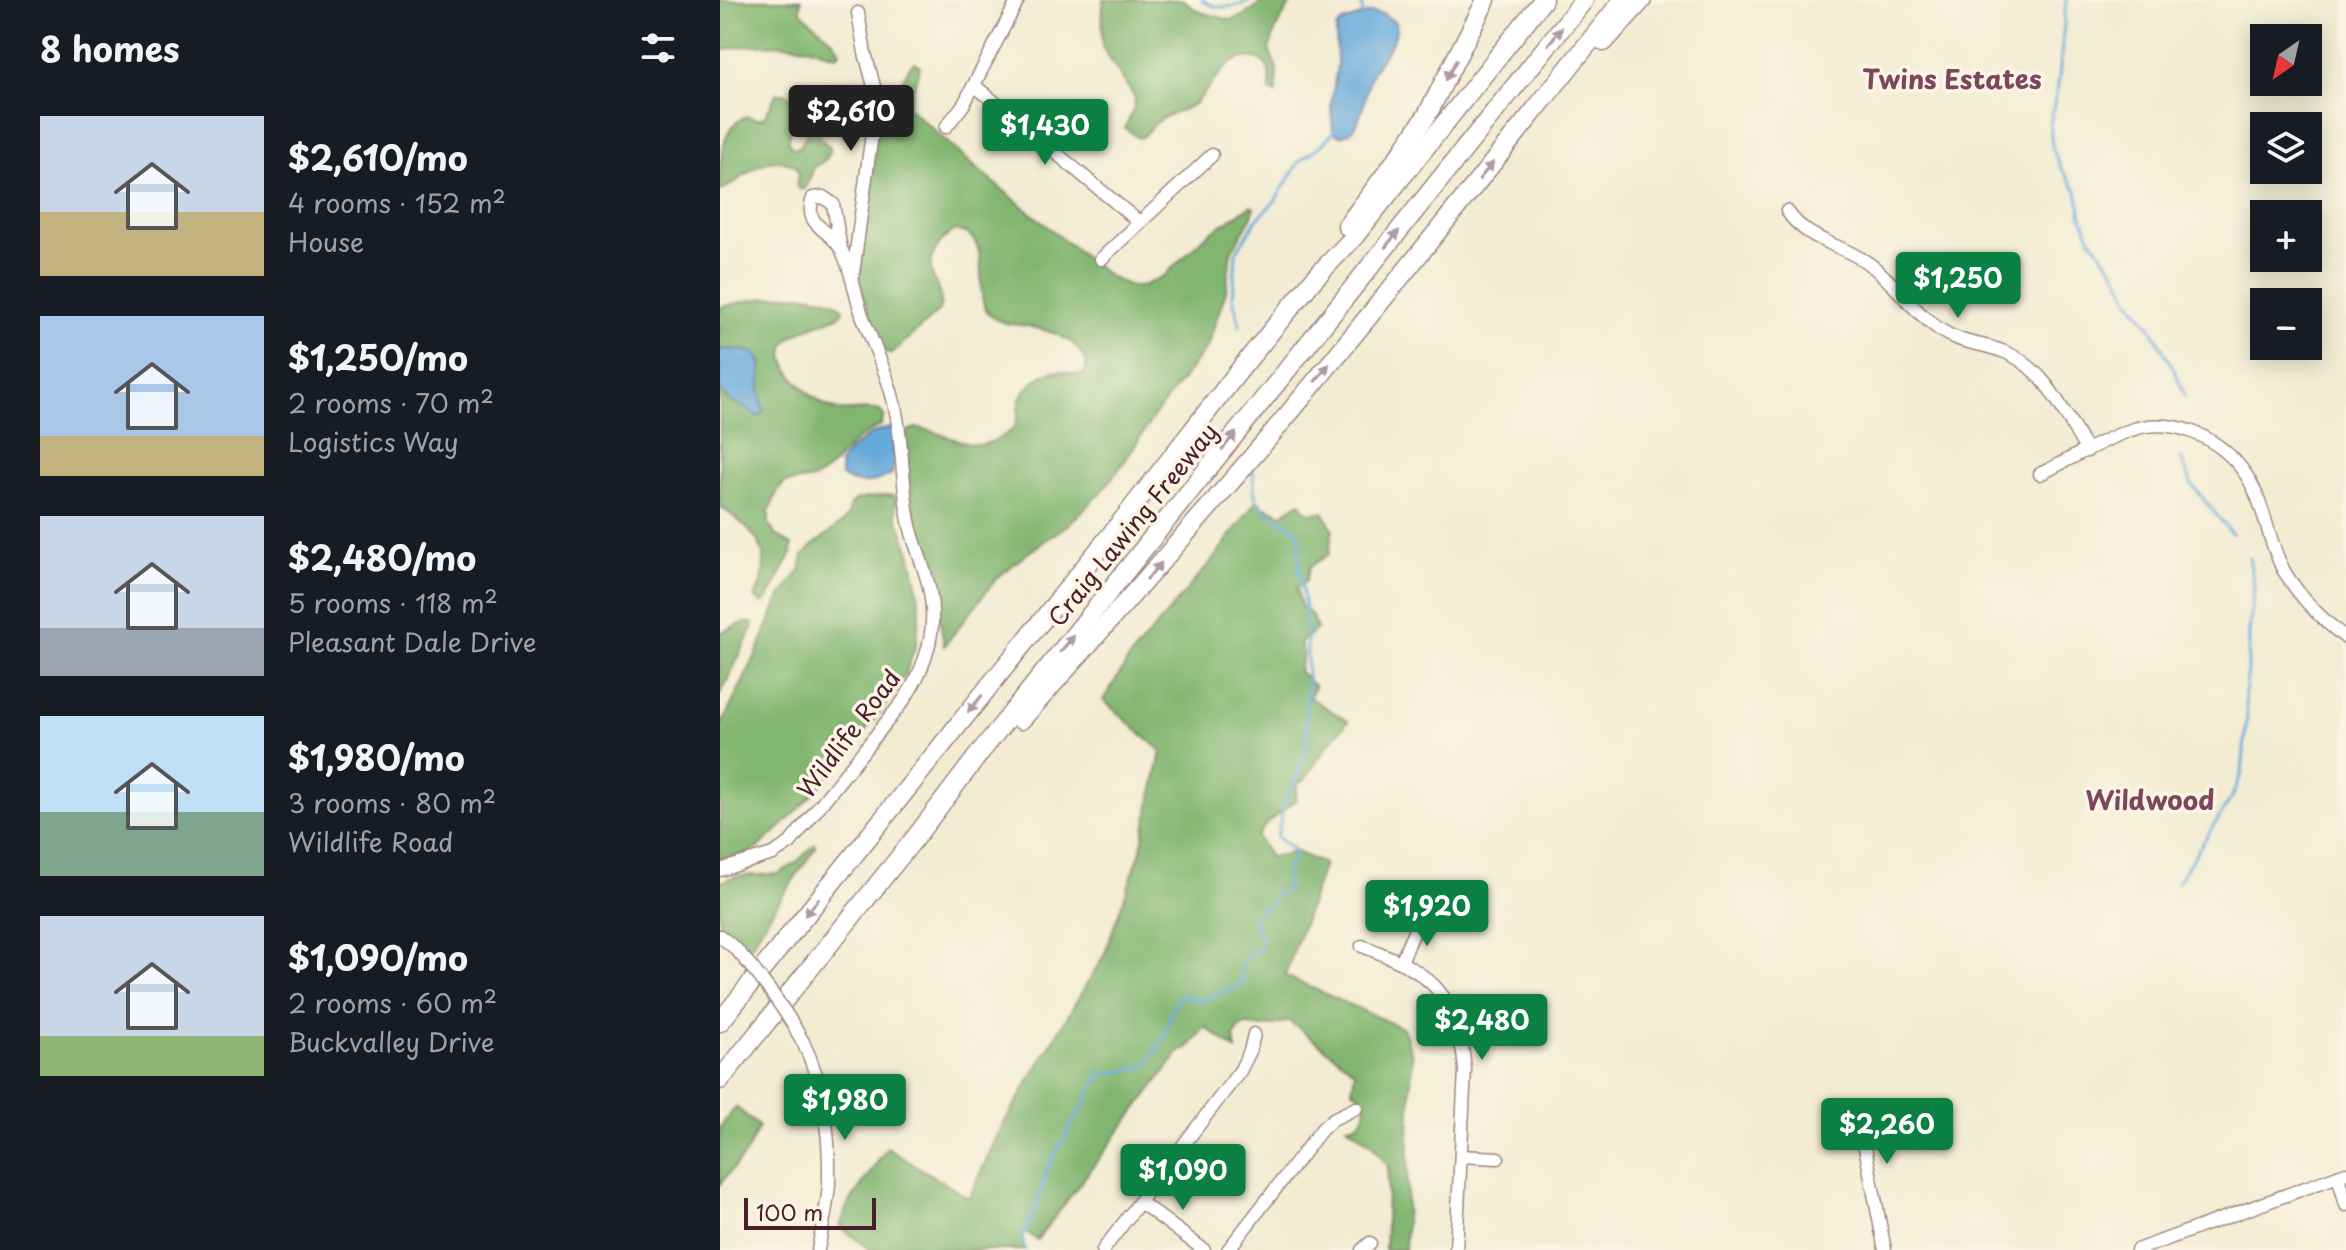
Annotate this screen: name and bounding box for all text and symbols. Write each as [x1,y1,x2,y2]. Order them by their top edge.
text: 8 homes [40,22,180,74]
north arrow [2250,24,2322,96]
map controls [2250,24,2322,360]
icon: filters [636,26,680,70]
one-way arrow [1546,26,1563,46]
one-way arrow [1445,58,1458,81]
district label: Twins Estates [1862,59,2042,98]
pin: $2,610 [786,85,916,153]
text: $2,610 [807,91,895,130]
pin: $1,430 [980,99,1110,167]
text: $1,430 [1000,105,1090,144]
button: layers [2250,112,2322,184]
text: $2,610/mo [288,131,468,183]
icon: home [104,148,200,244]
one-way arrow [1477,161,1494,181]
text: 4 rooms · 152 m² [288,183,506,222]
button: + [2250,200,2322,272]
text: House [288,222,364,261]
one-way arrow [1384,229,1400,249]
pin: $1,250 [1893,252,2023,320]
text: $1,250 [1914,258,2002,297]
button: − [2250,288,2322,360]
text: $1,250/mo [288,331,468,383]
icon: home [104,348,200,444]
one-way arrow [1313,363,1330,383]
text: 2 rooms · 70 m² [288,383,494,422]
street label: Craig Lawing Freeway [1038,414,1226,634]
text: Logistics Way [288,422,459,461]
one-way arrow [1221,431,1238,452]
text: $2,480/mo [288,531,476,583]
icon: home [104,548,200,644]
one-way arrow [1145,562,1162,582]
text: 5 rooms · 118 m² [288,583,498,622]
text: Pleasant Dale Drive [288,622,536,661]
one-way arrow [1058,634,1074,654]
street label: Wildlife Road [788,661,908,805]
one-way arrow [967,694,984,714]
text: $1,980/mo [288,731,465,783]
icon: home [104,748,200,844]
district label: Wildwood [2086,780,2214,819]
text: 3 rooms · 80 m² [288,783,496,822]
text: Wildlife Road [288,822,454,861]
pin: $1,920 [1362,880,1492,948]
text: $1,920 [1383,886,1471,925]
one-way arrow [805,897,821,917]
text: $1,090/mo [288,931,468,983]
icon: home [104,948,200,1044]
text: 2 rooms · 60 m² [288,983,497,1022]
pin: $2,480 [1417,994,1547,1062]
text: $2,480 [1434,1000,1530,1039]
text: Buckvalley Drive [288,1022,494,1061]
pin: $1,980 [780,1074,910,1142]
text: $1,980 [802,1080,888,1119]
pin: $2,260 [1822,1098,1952,1166]
text: $2,260 [1839,1104,1935,1143]
pin: $1,090 [1118,1144,1248,1212]
text: $1,090 [1139,1150,1227,1189]
scale bar [744,1194,876,1230]
text: 100 m [756,1195,823,1228]

